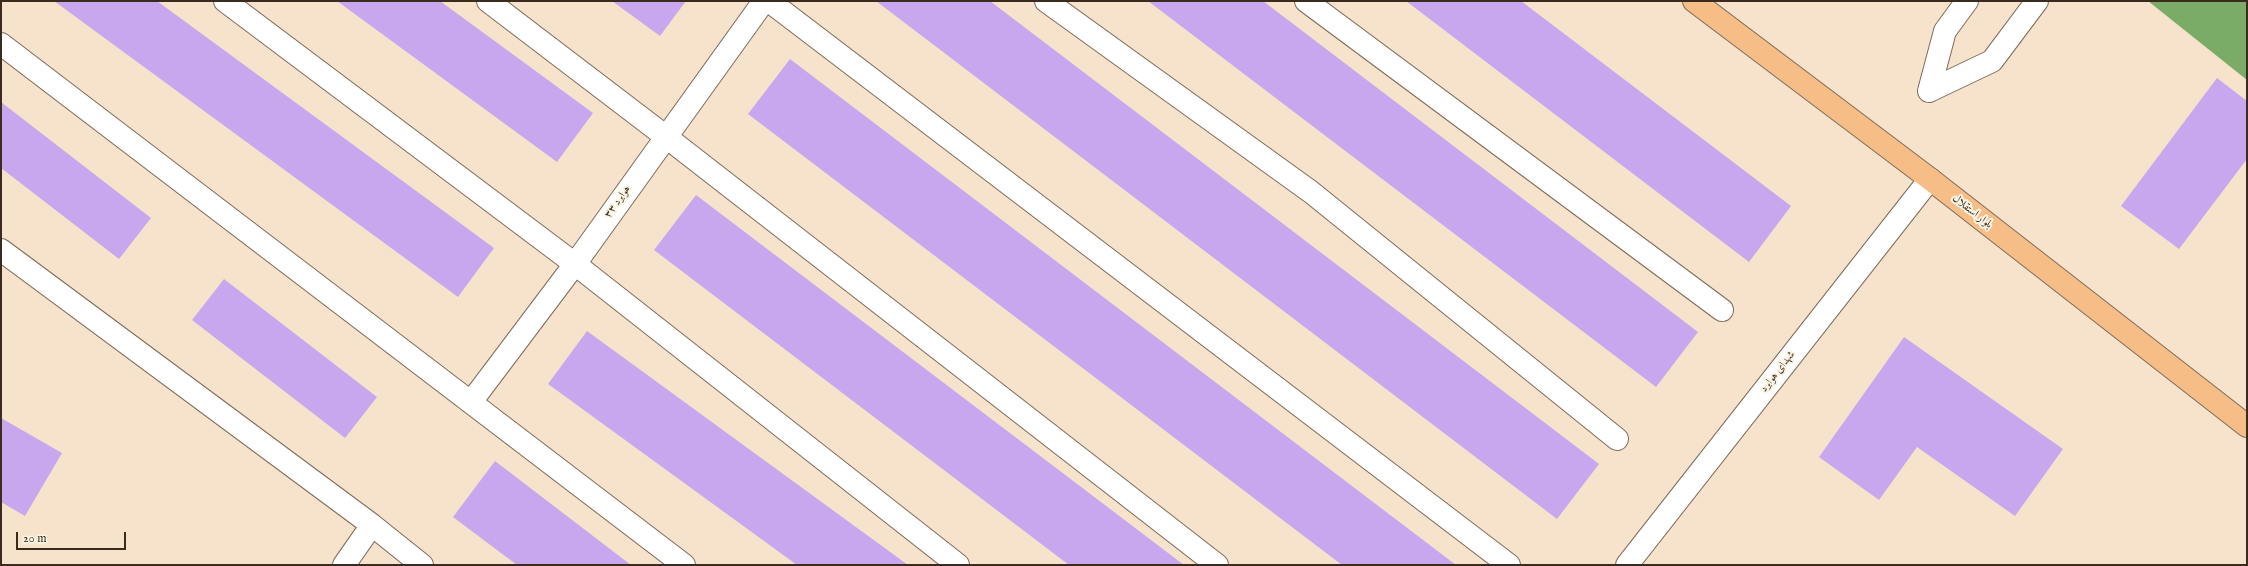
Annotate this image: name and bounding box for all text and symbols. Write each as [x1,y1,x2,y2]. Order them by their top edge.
street label: ۳۳ هوابرد [602,183,634,221]
street label: بلوار استقلال [1949,192,1995,232]
street label: شهدای هوابرد [1758,349,1798,395]
scale bar [18,524,128,550]
text: 20 m [23,531,46,546]

